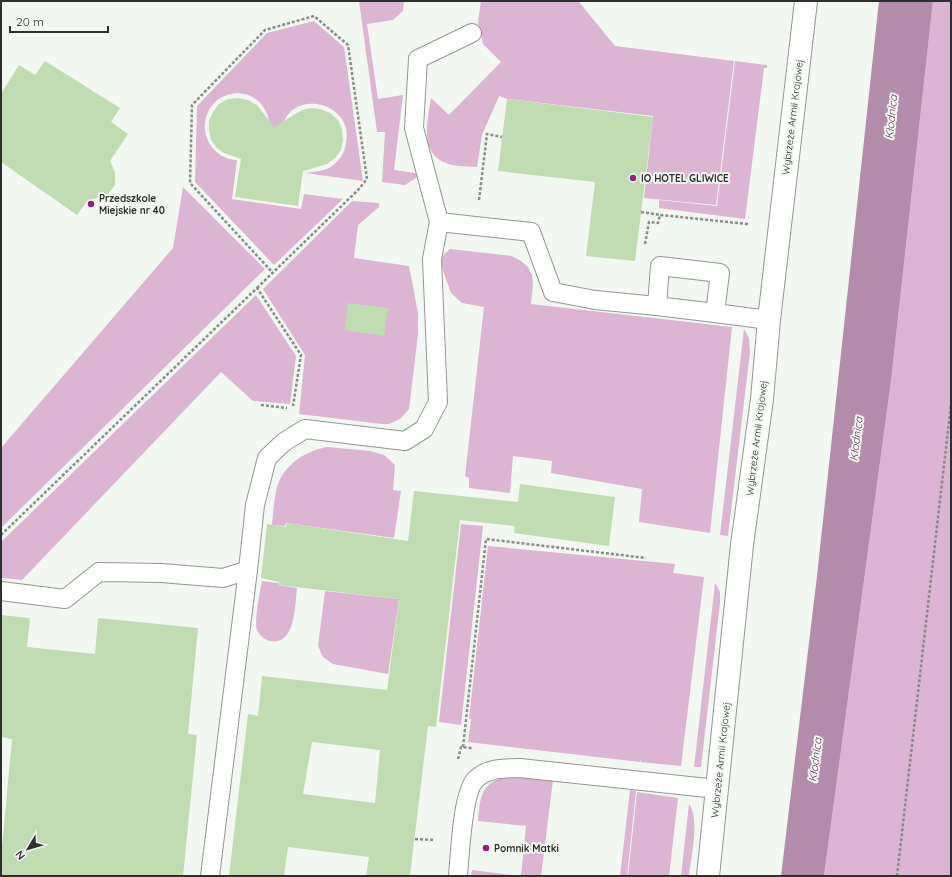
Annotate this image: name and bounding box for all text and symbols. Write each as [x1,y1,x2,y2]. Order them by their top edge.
scale bar [10,8,108,34]
text: 20 m [16,14,44,29]
street label: Wybrzeże Armii Krajowej [779,59,806,176]
water label: Kłodnica [882,93,900,140]
place label: IO HOTEL GLIWICE [641,172,729,185]
marker: IO HOTEL GLIWICE [628,173,638,183]
place label: Przedszkole Miejskie nr 40 [99,192,165,217]
marker: Przedszkole Miejskie nr 40 [86,199,96,209]
street label: Wybrzeże Armii Krajowej [743,380,770,497]
water label: Kłodnica [846,415,866,462]
street label: Wybrzeże Armii Krajowej [708,702,733,819]
water label: Kłodnica [805,736,825,783]
north arrow [8,829,48,869]
place label: Pomnik Matki [494,842,559,855]
marker: Pomnik Matki [481,843,491,853]
text: N [12,848,28,863]

